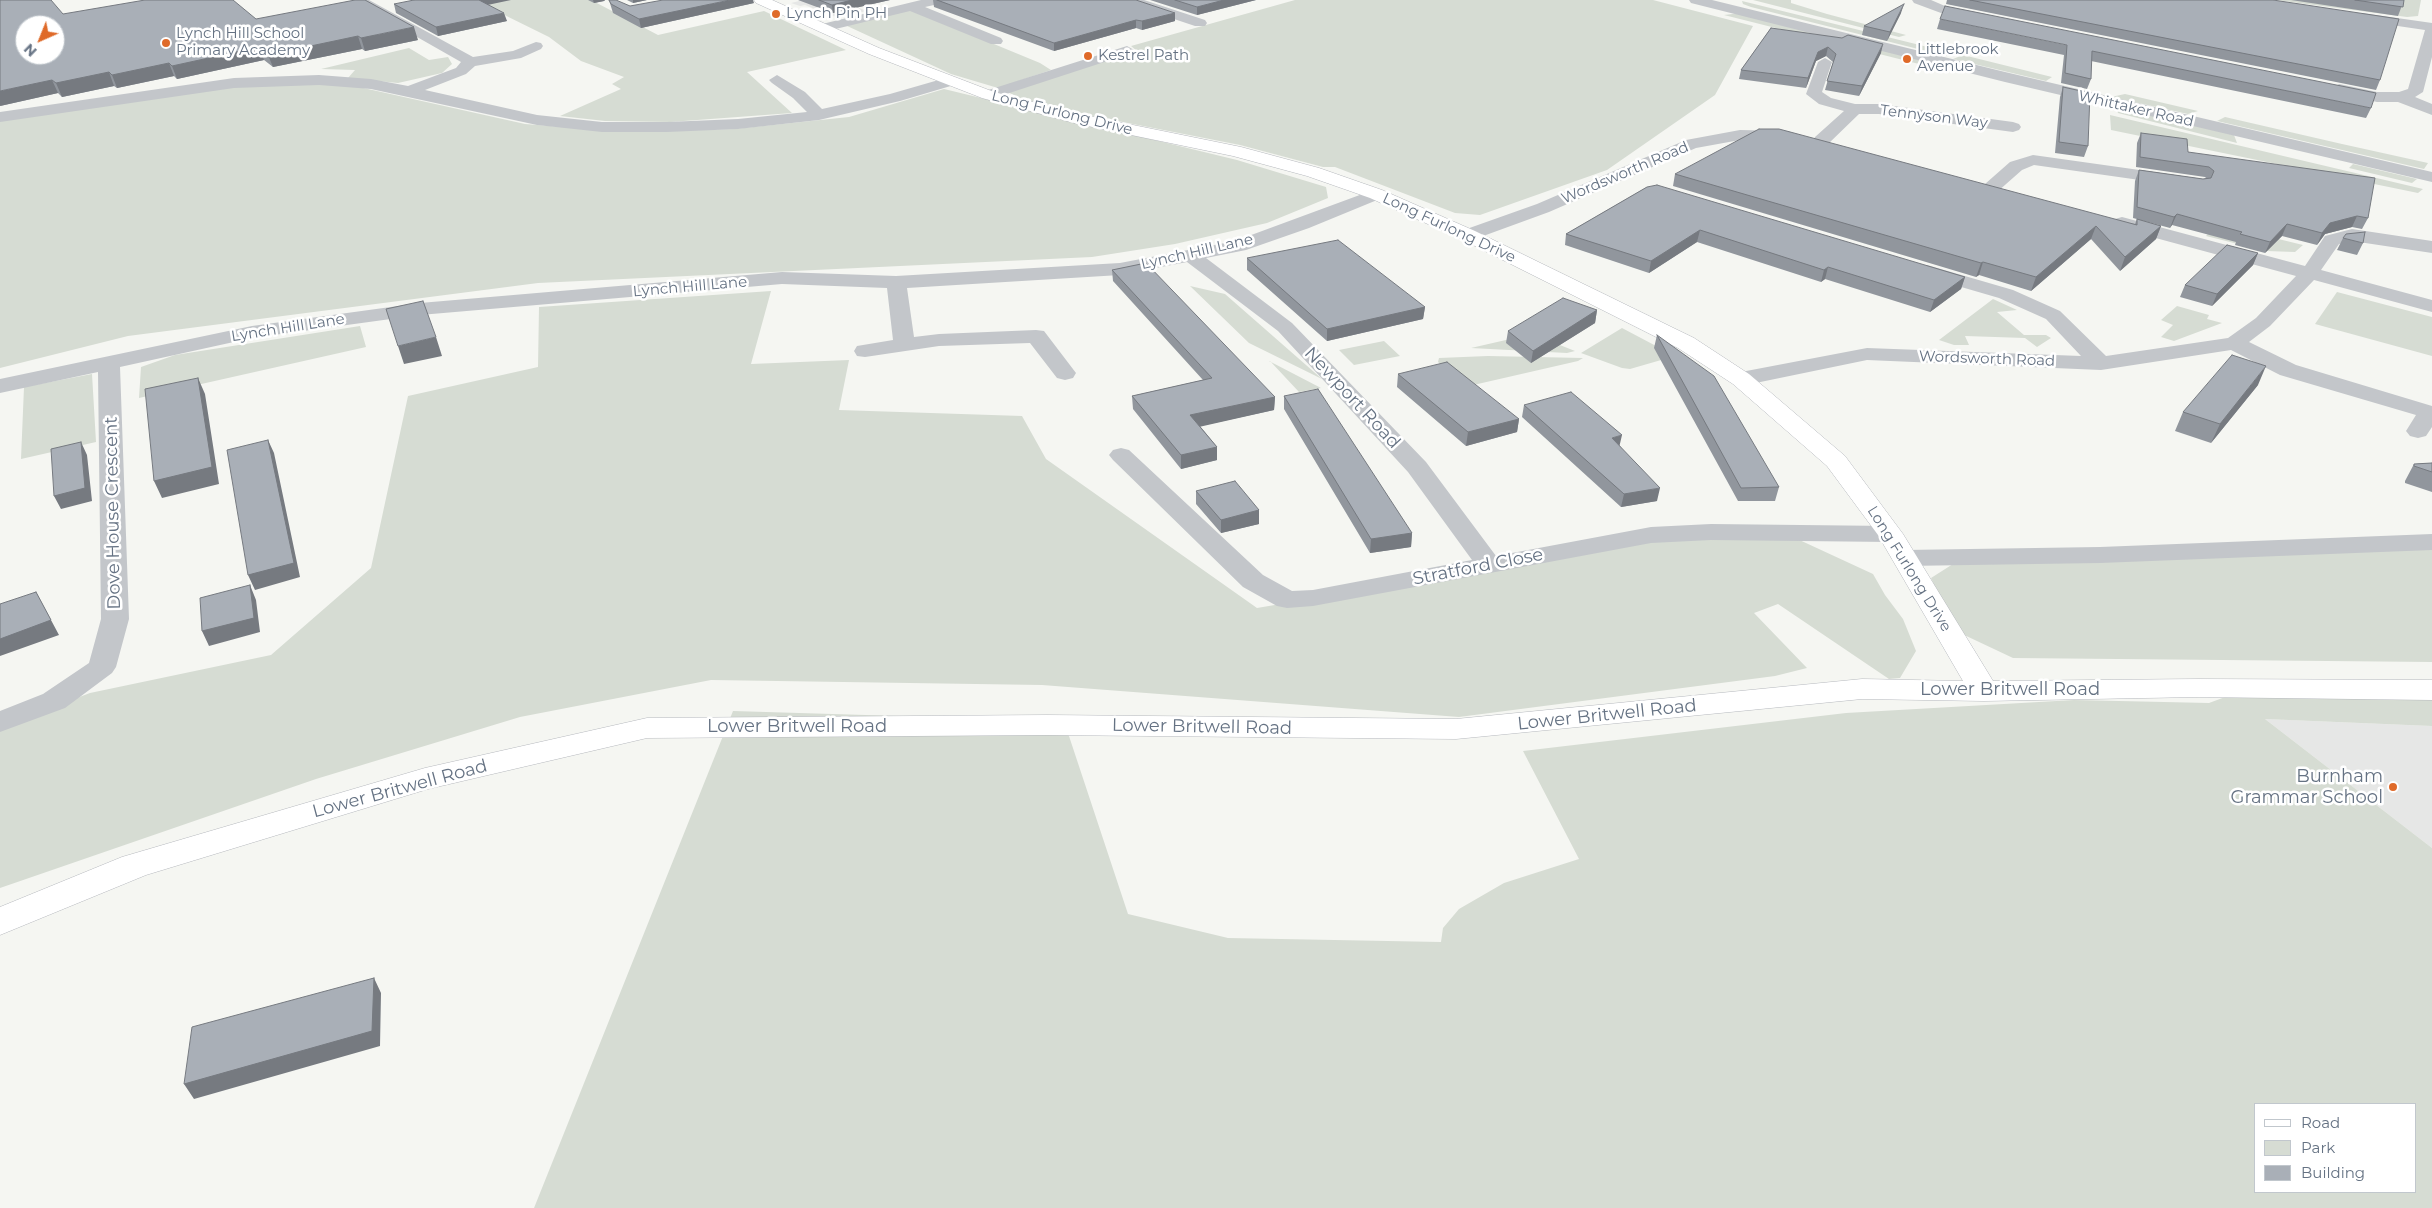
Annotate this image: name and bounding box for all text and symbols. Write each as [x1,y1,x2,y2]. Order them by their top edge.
place label: Lynch Pin PH [786,5,887,23]
marker: Lynch Pin PH [770,8,782,20]
north arrow [15,15,65,65]
place label: Lynch Hill School Primary Academy [176,25,310,60]
marker: Lynch Hill School Primary Academy [160,37,172,49]
text: N [20,40,41,60]
place label: Littlebrook Avenue [1917,41,1999,76]
place label: Kestrel Path [1098,47,1189,65]
marker: Kestrel Path [1082,50,1094,62]
marker: Littlebrook Avenue [1901,53,1913,65]
street label: Long Furlong Drive [990,87,1134,139]
street label: Whittaker Road [2077,87,2195,131]
street label: Tennyson Way [1879,101,1989,133]
street label: Wordsworth Road [1559,138,1691,208]
street label: Long Furlong Drive [1380,189,1518,267]
street label: Lynch Hill Lane [1139,230,1255,274]
street label: Lynch Hill Lane [632,273,748,301]
street label: Lynch Hill Lane [230,310,346,346]
street label: Newport Road [1299,343,1405,453]
street label: Wordsworth Road [1919,348,2055,370]
street label: Dove House Crescent [101,416,125,610]
street label: Long Furlong Drive [1863,503,1955,635]
street label: Stratford Close [1411,544,1545,590]
street label: Lower Britwell Road [1920,679,2100,701]
street label: Lower Britwell Road [1516,695,1698,735]
street label: Lower Britwell Road [1112,715,1292,739]
street label: Lower Britwell Road [707,716,887,738]
street label: Lower Britwell Road [310,755,490,823]
place label: Burnham Grammar School [2231,766,2383,809]
marker: Burnham Grammar School [2387,781,2399,793]
legend [2254,1103,2417,1193]
text: Road [2301,1113,2340,1132]
text: Park [2301,1138,2335,1157]
text: Building [2301,1163,2365,1182]

